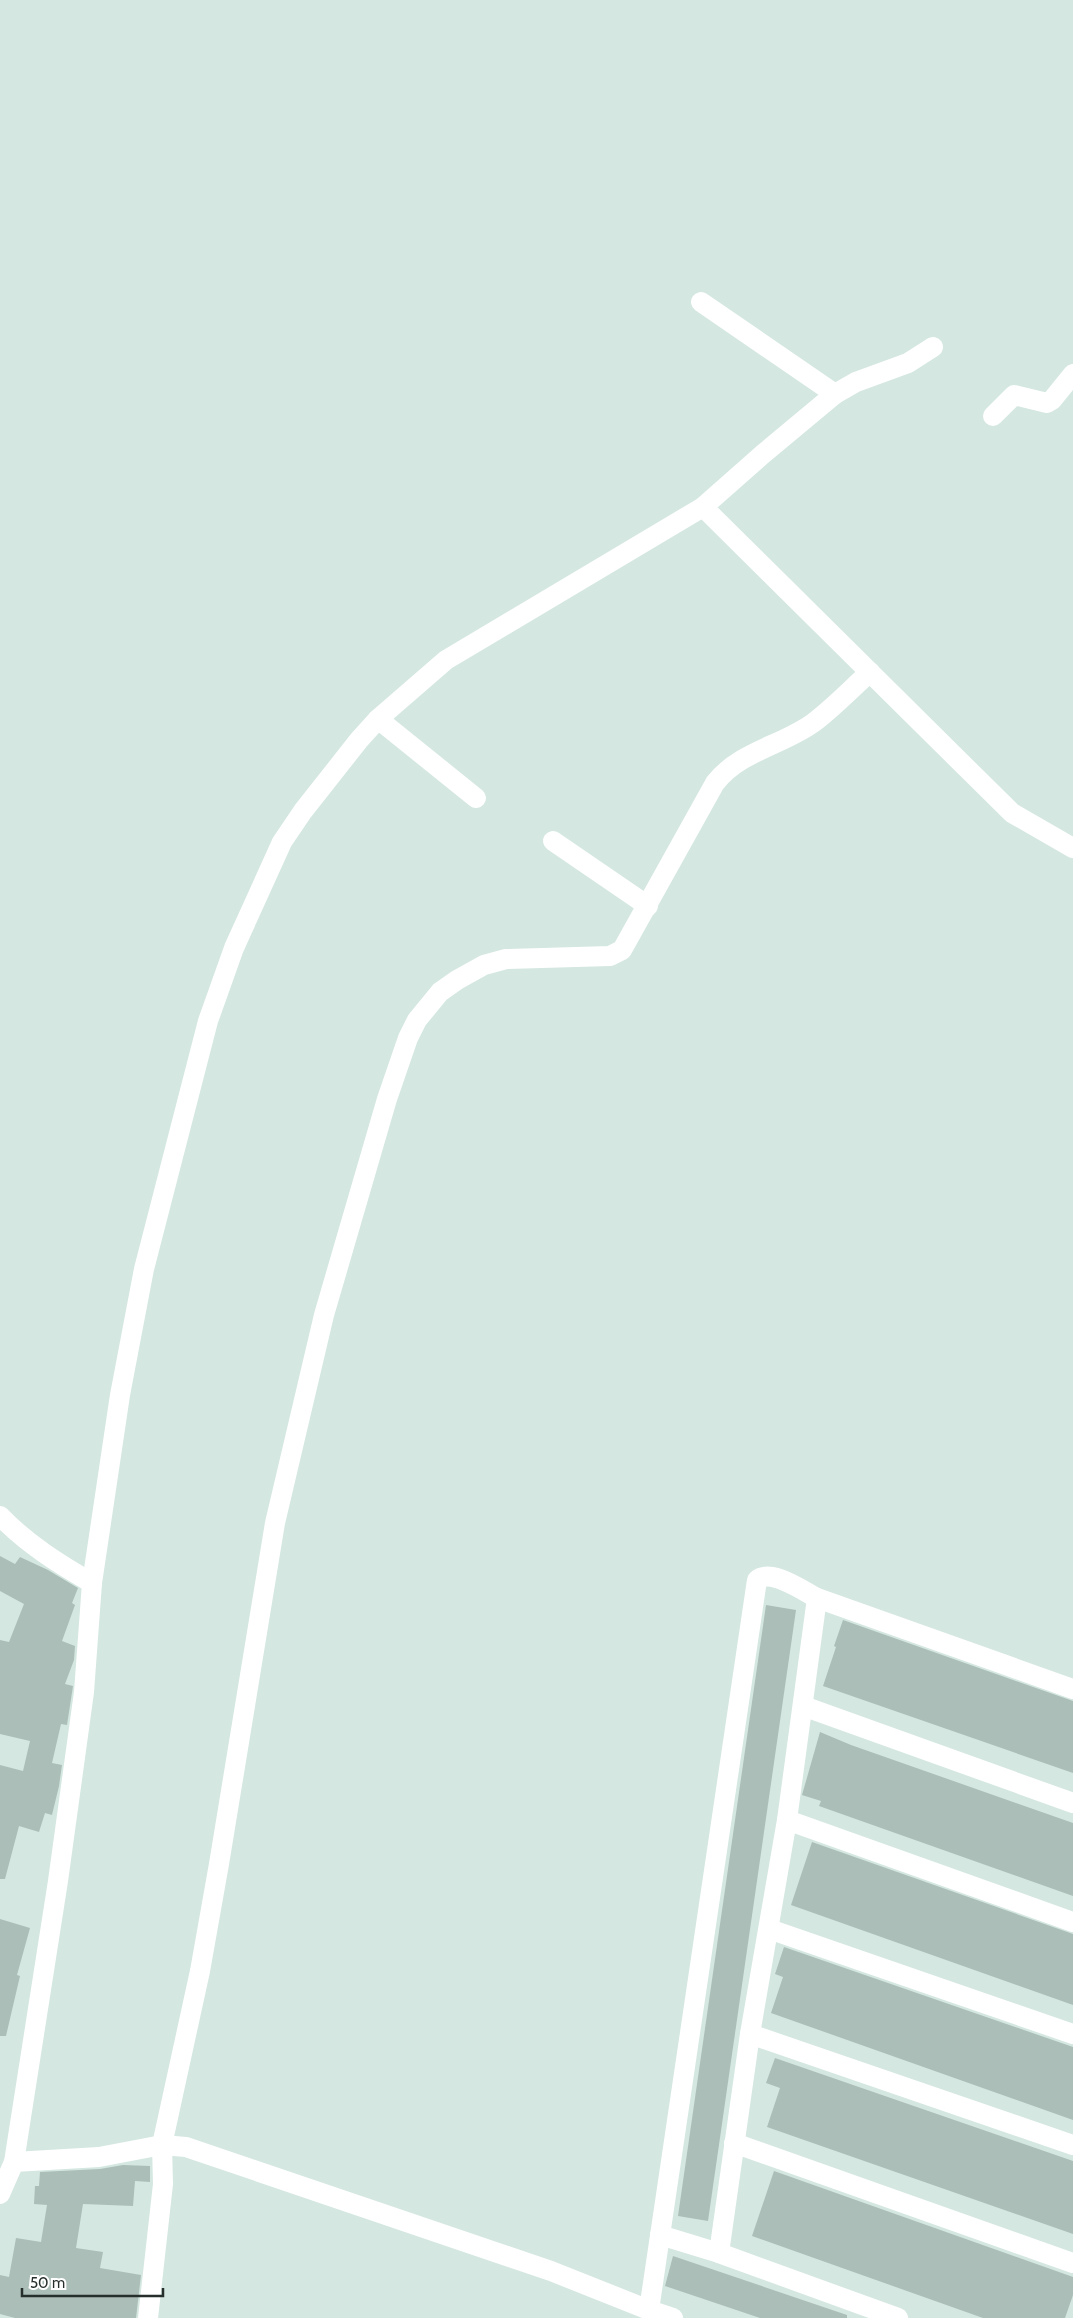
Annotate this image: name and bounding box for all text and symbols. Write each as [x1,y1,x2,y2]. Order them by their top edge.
scale bar [22,2266,164,2298]
text: 50 m [30,2274,65,2292]

